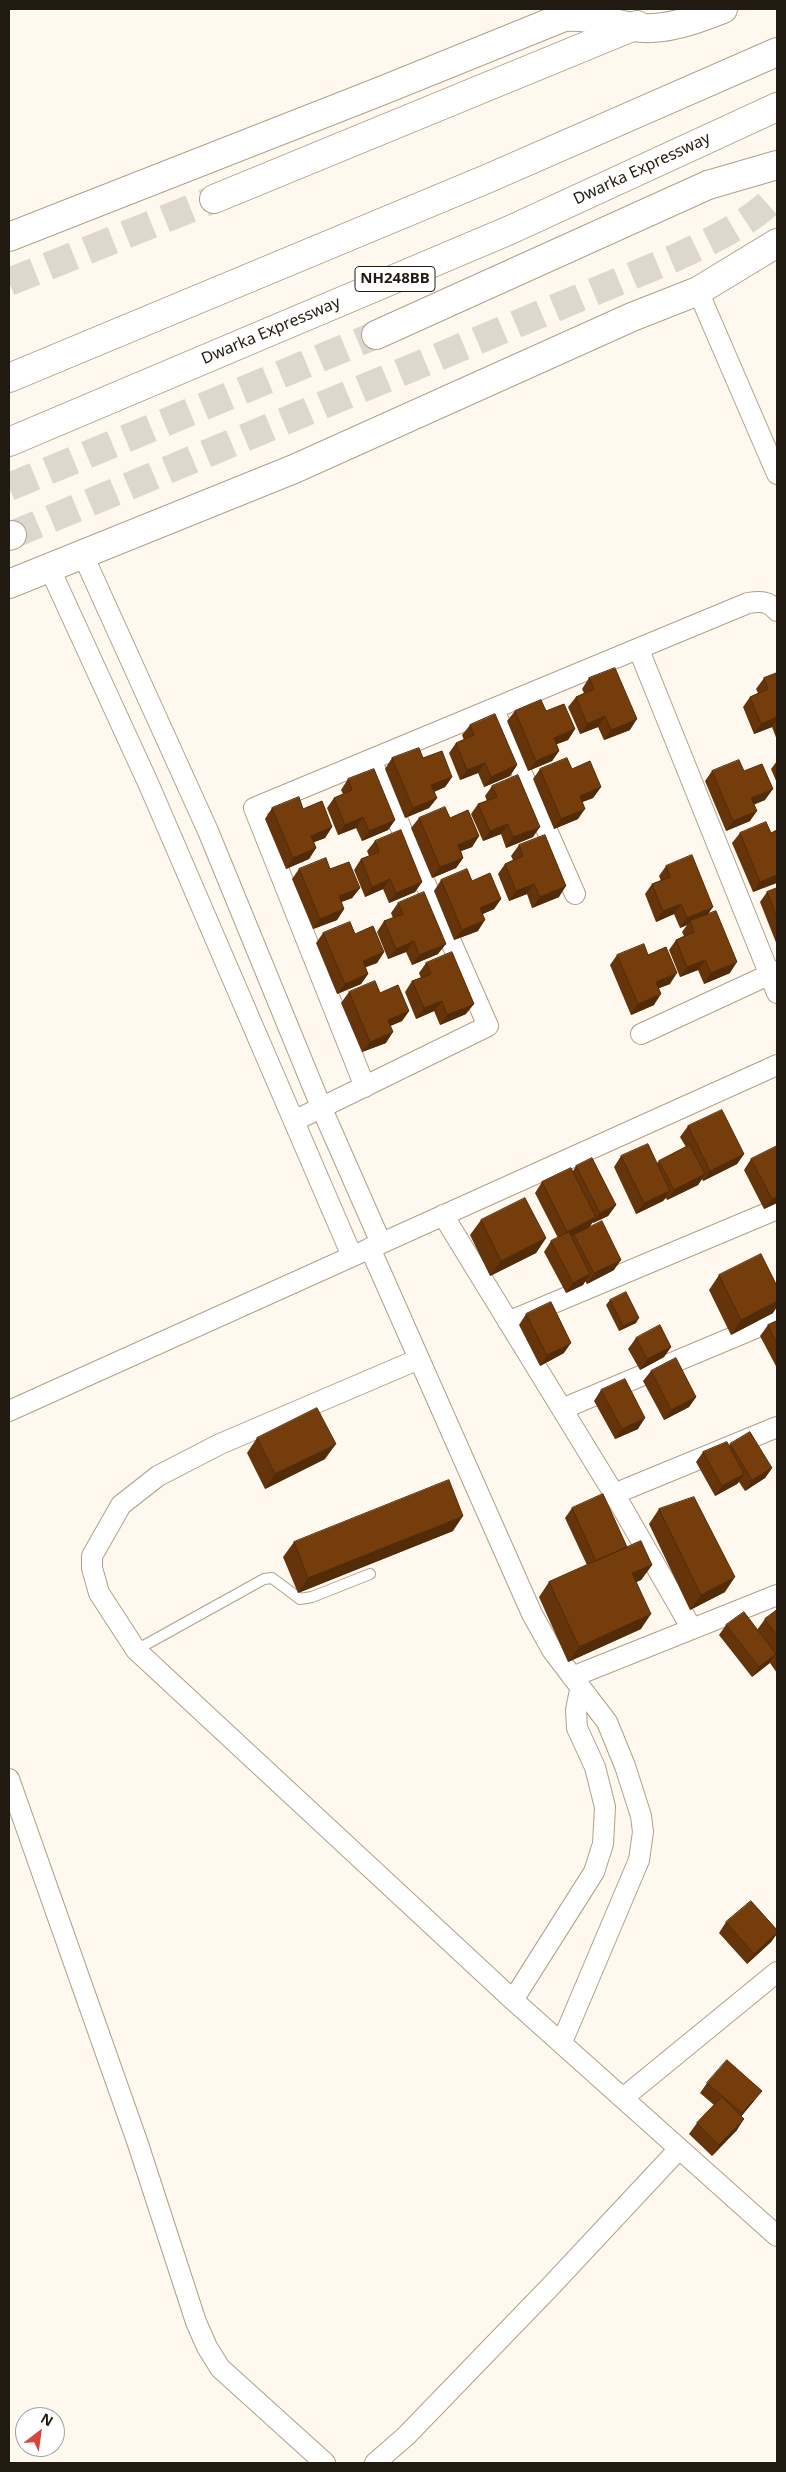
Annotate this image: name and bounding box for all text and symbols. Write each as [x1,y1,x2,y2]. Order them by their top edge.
street label: Dwarka Expressway [570,129,714,209]
road number: NH248BB [355,266,435,292]
street label: Dwarka Expressway [199,293,343,369]
north arrow [15,2407,65,2457]
text: N [38,2408,57,2431]

